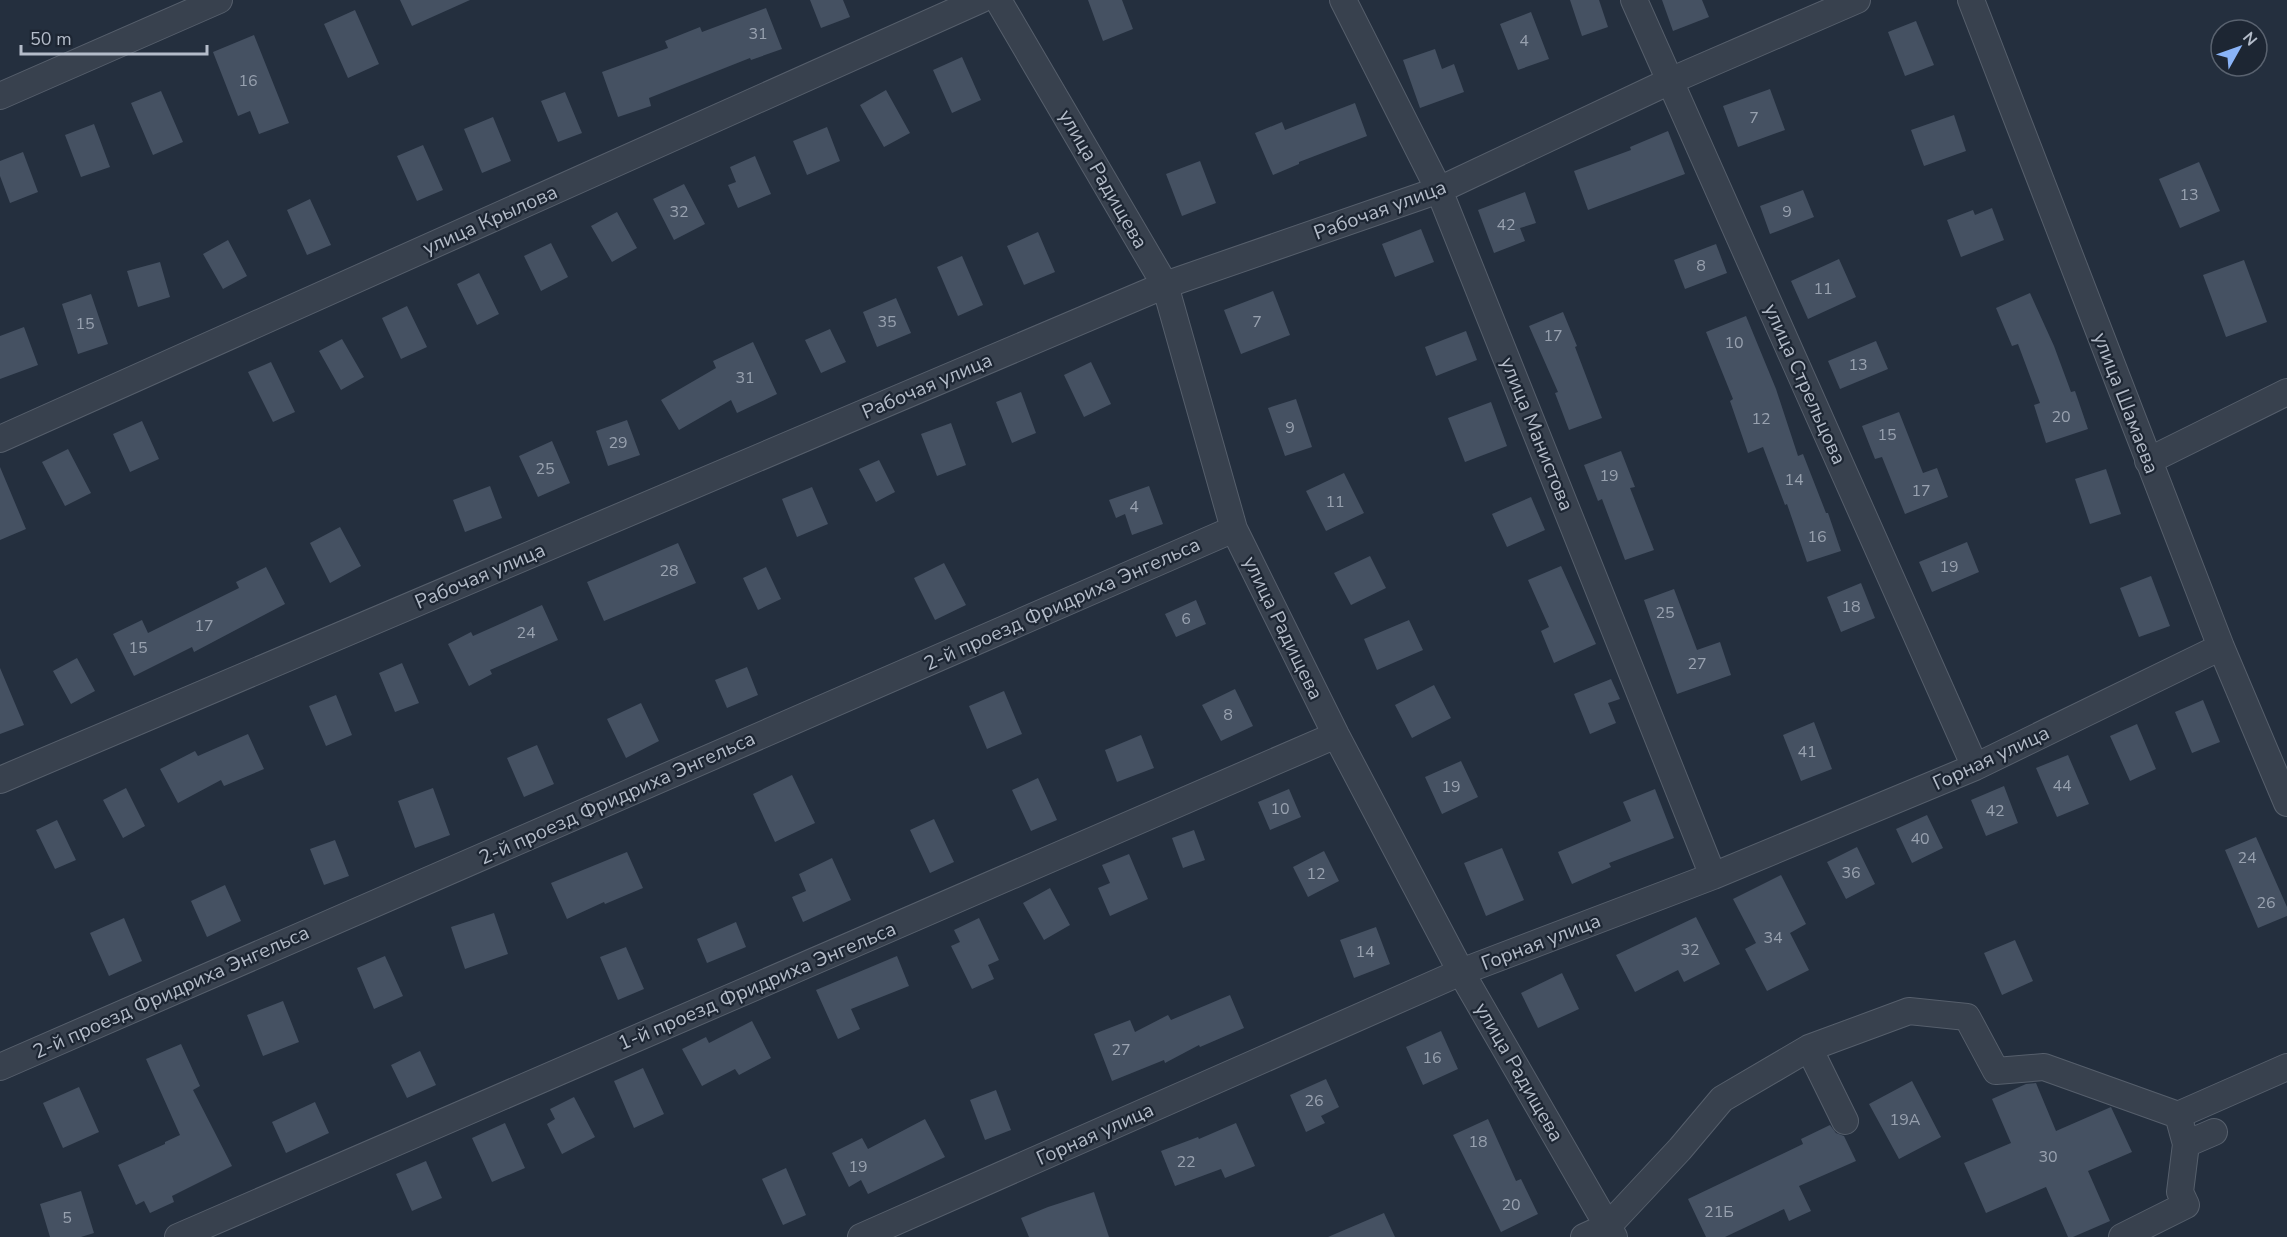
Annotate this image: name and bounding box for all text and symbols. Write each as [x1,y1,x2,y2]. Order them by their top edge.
scale bar [21,18,207,56]
north arrow [2209,18,2269,78]
house number: 31 [748,23,768,45]
text: 50 m [30,27,72,51]
text: N [2237,27,2262,51]
house number: 4 [1519,30,1529,52]
house number: 16 [238,70,258,92]
street label: улица Радищева [1052,104,1154,254]
house number: 7 [1749,107,1759,129]
street label: Рабочая улица [1310,173,1450,247]
street label: улица Крылова [418,178,562,262]
house number: 13 [2179,184,2199,206]
house number: 32 [669,201,689,223]
house number: 9 [1782,201,1792,223]
house number: 42 [1496,214,1516,236]
house number: 8 [1696,255,1706,277]
house number: 11 [1813,278,1833,300]
street label: улица Стрельцова [1757,299,1853,469]
house number: 35 [877,311,897,333]
house number: 7 [1252,311,1262,333]
house number: 15 [75,313,95,335]
house number: 17 [1543,325,1563,347]
street label: улица Шамаева [2087,328,2165,478]
house number: 10 [1724,332,1744,354]
street label: Рабочая улица [858,346,996,426]
street label: улица Манистова [1494,353,1580,515]
house number: 13 [1848,354,1868,376]
house number: 31 [735,367,755,389]
house number: 20 [2051,406,2071,428]
house number: 12 [1751,408,1771,430]
house number: 9 [1285,417,1295,439]
house number: 15 [1877,424,1897,446]
house number: 29 [608,432,628,454]
house number: 25 [535,458,555,480]
house number: 19 [1599,465,1619,487]
house number: 14 [1784,469,1804,491]
house number: 17 [1911,480,1931,502]
house number: 11 [1325,491,1345,513]
house number: 4 [1129,496,1139,518]
house number: 16 [1807,526,1827,548]
street label: 2-й проезд Фридриха Энгельса [920,531,1204,677]
street label: Рабочая улица [411,536,549,616]
street label: улица Радищева [1237,552,1329,704]
house number: 19 [1939,556,1959,578]
house number: 28 [659,560,679,582]
house number: 18 [1841,596,1861,618]
house number: 25 [1655,602,1675,624]
house number: 6 [1181,608,1191,630]
house number: 17 [194,615,214,637]
house number: 24 [516,622,536,644]
house number: 15 [128,637,148,659]
house number: 27 [1687,653,1707,675]
house number: 8 [1223,704,1233,726]
street label: Горная улица [1928,719,2054,797]
street label: 2-й проезд Фридриха Энгельса [475,725,759,871]
house number: 41 [1797,741,1817,763]
house number: 44 [2052,775,2072,797]
house number: 19 [1441,776,1461,798]
house number: 10 [1270,798,1290,820]
house number: 42 [1985,800,2005,822]
house number: 40 [1910,828,1930,850]
house number: 24 [2237,847,2257,869]
house number: 36 [1841,862,1861,884]
house number: 12 [1306,863,1326,885]
house number: 26 [2256,892,2276,914]
street label: Горная улица [1477,907,1605,977]
street label: 1-й проезд Фридриха Энгельса [614,915,900,1057]
street label: 2-й проезд Фридриха Энгельса [29,919,313,1065]
house number: 34 [1763,927,1783,949]
house number: 32 [1680,939,1700,961]
house number: 14 [1355,941,1375,963]
street label: улица Радищева [1468,997,1570,1147]
house number: 27 [1111,1039,1131,1061]
house number: 16 [1422,1047,1442,1069]
house number: 26 [1304,1090,1324,1112]
street label: Горная улица [1032,1096,1158,1172]
house number: 19А [1890,1109,1921,1131]
house number: 18 [1468,1131,1488,1153]
house number: 30 [2038,1146,2058,1168]
house number: 22 [1176,1151,1196,1173]
house number: 19 [848,1156,868,1178]
house number: 20 [1501,1194,1521,1216]
house number: 21Б [1704,1201,1734,1223]
house number: 5 [62,1207,72,1229]

